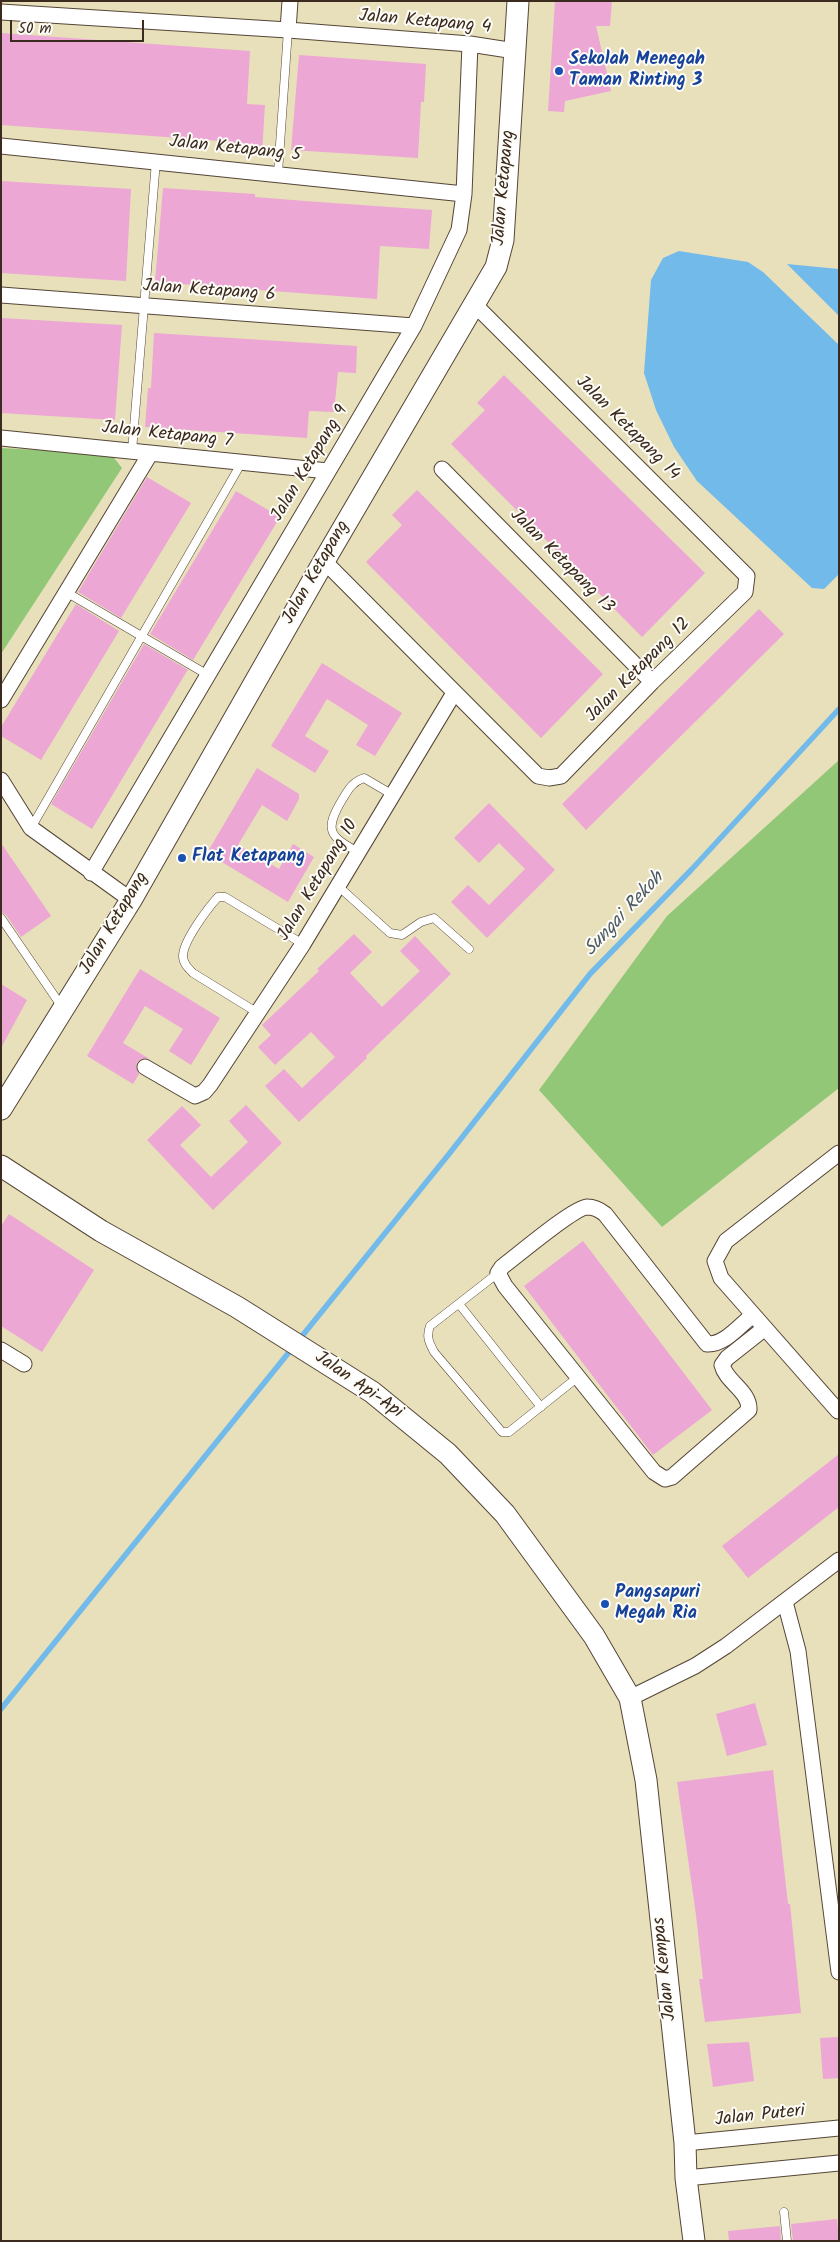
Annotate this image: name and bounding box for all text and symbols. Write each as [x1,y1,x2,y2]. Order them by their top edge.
street label: Jalan Ketapang 4 [358,6,492,40]
scale bar [12,10,146,42]
text: 50 m [18,17,52,41]
place label: Sekolah Menegah Taman Rinting 3 [569,50,705,92]
marker: Sekolah Menegah Taman Rinting 3 [553,65,565,77]
street label: Jalan Ketapang [489,129,521,247]
street label: Jalan Ketapang 5 [168,132,302,168]
street label: Jalan Ketapang 6 [142,277,276,307]
street label: Jalan Ketapang 14 [570,372,684,486]
street label: Jalan Ketapang 9 [268,402,354,526]
street label: Jalan Ketapang 7 [101,418,233,454]
street label: Jalan Ketapang 13 [504,505,618,619]
street label: Jalan Ketapang [279,517,355,629]
street label: Jalan Ketapang 12 [582,614,696,728]
street label: Jalan Ketapang 10 [274,816,364,946]
place label: Flat Ketapang [192,847,305,869]
marker: Flat Ketapang [176,852,188,864]
water label: Sungai Rekoh [580,868,670,962]
street label: Jalan Ketapang [76,869,154,979]
street label: Jalan Api-Api [310,1348,406,1424]
place label: Pangsapuri Megah Ria [615,1583,700,1626]
marker: Pangsapuri Megah Ria [599,1598,611,1610]
street label: Jalan Kempas [650,1916,682,2022]
street label: Jalan Puteri [714,2102,806,2132]

